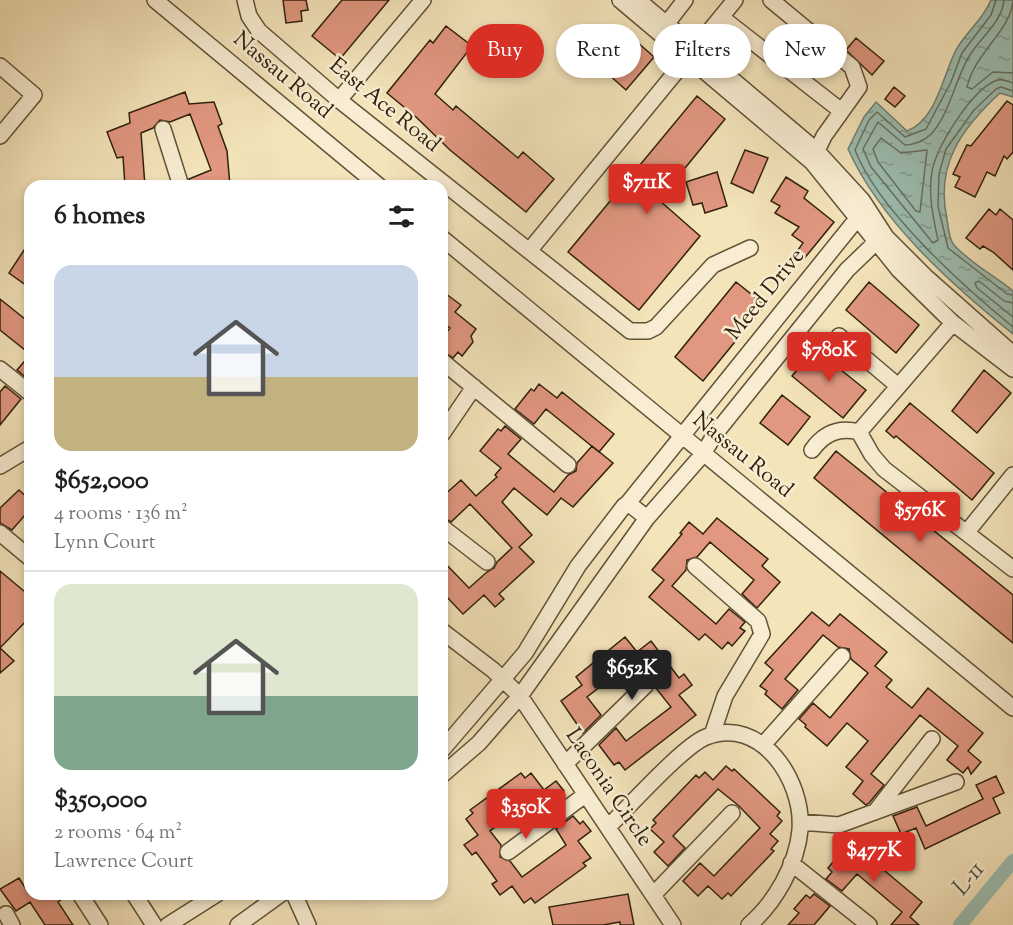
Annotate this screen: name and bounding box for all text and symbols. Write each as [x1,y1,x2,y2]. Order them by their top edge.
chip: Buy [466,24,544,78]
chip: Rent [556,24,641,78]
chip: Filters [653,24,751,78]
chip: New [763,24,847,78]
street label: Nassau Road [225,25,339,127]
street label: East Ace Road [321,51,447,161]
pin: $711K [605,164,689,215]
text: $711K [623,169,671,198]
text: 6 homes [54,198,145,235]
icon: filters [385,200,418,233]
street label: Meed Drive [719,242,813,348]
icon: home [182,304,290,412]
pin: $780K [787,332,871,383]
text: $780K [801,337,857,366]
street label: Nassau Road [685,405,799,507]
text: $652,000 [54,463,149,500]
pin: $576K [878,492,962,543]
text: $576K [894,497,946,526]
text: 4 rooms · 136 m² [54,500,188,529]
text: Lynn Court [54,529,156,558]
icon: home [182,623,290,731]
pin: $652K [590,650,674,701]
text: $652K [606,655,658,684]
street label: Laconia Circle [556,722,660,854]
text: $350,000 [54,782,147,819]
pin: $350K [484,789,568,840]
text: $350K [501,794,551,823]
text: 2 rooms · 64 m² [54,819,182,848]
pin: $477K [832,832,916,883]
text: $477K [846,837,902,866]
text: Lawrence Court [54,848,193,877]
water label: L-11 [945,855,993,903]

